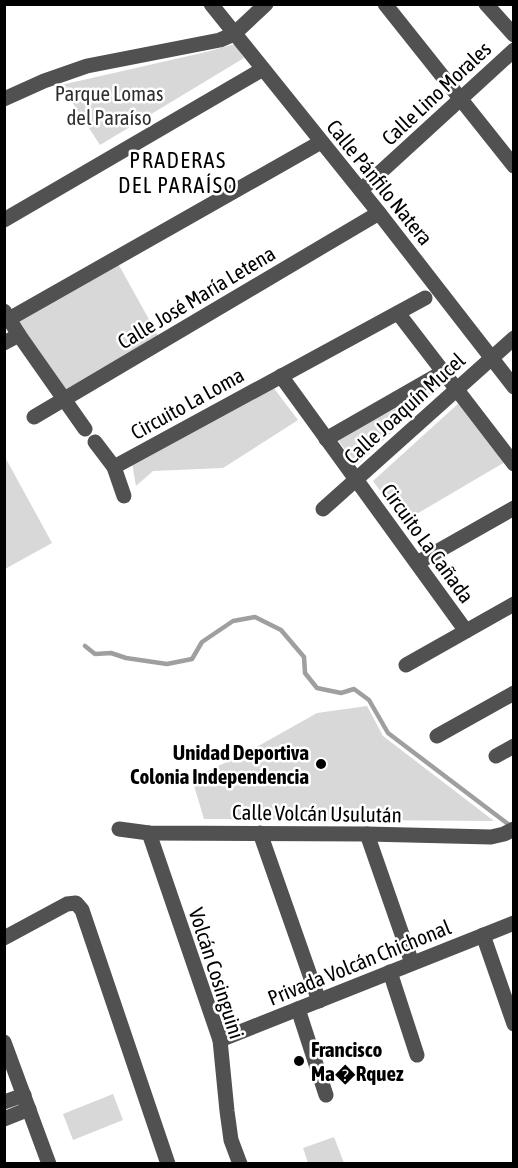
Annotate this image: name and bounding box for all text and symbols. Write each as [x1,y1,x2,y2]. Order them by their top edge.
street label: Calle Lino Morales [377,36,495,150]
park label: Parque Lomas del Paraíso [55,81,163,129]
street label: Calle Pánfilo Natera [322,115,438,249]
district label: PRADERAS DEL PARAÍSO [118,147,238,198]
street label: Calle José María Letena [113,241,279,353]
street label: Calle Joaquín Mucel [339,347,470,468]
street label: Circuito La Loma [126,362,248,444]
street label: Circuito La Cañada [377,479,479,607]
place label: Unidad Deportiva Colonia Independencia [130,740,309,788]
marker: Unidad Deportiva Colonia Independencia [314,757,328,771]
street label: Calle Volcán Usulután [232,800,402,826]
street label: Volcán Cosinguini [185,905,249,1041]
street label: Privada Volcán Chichonal [264,914,454,1010]
place label: Francisco Ma�Rquez [311,1037,404,1085]
marker: Francisco Ma�Rquez [292,1054,306,1068]

